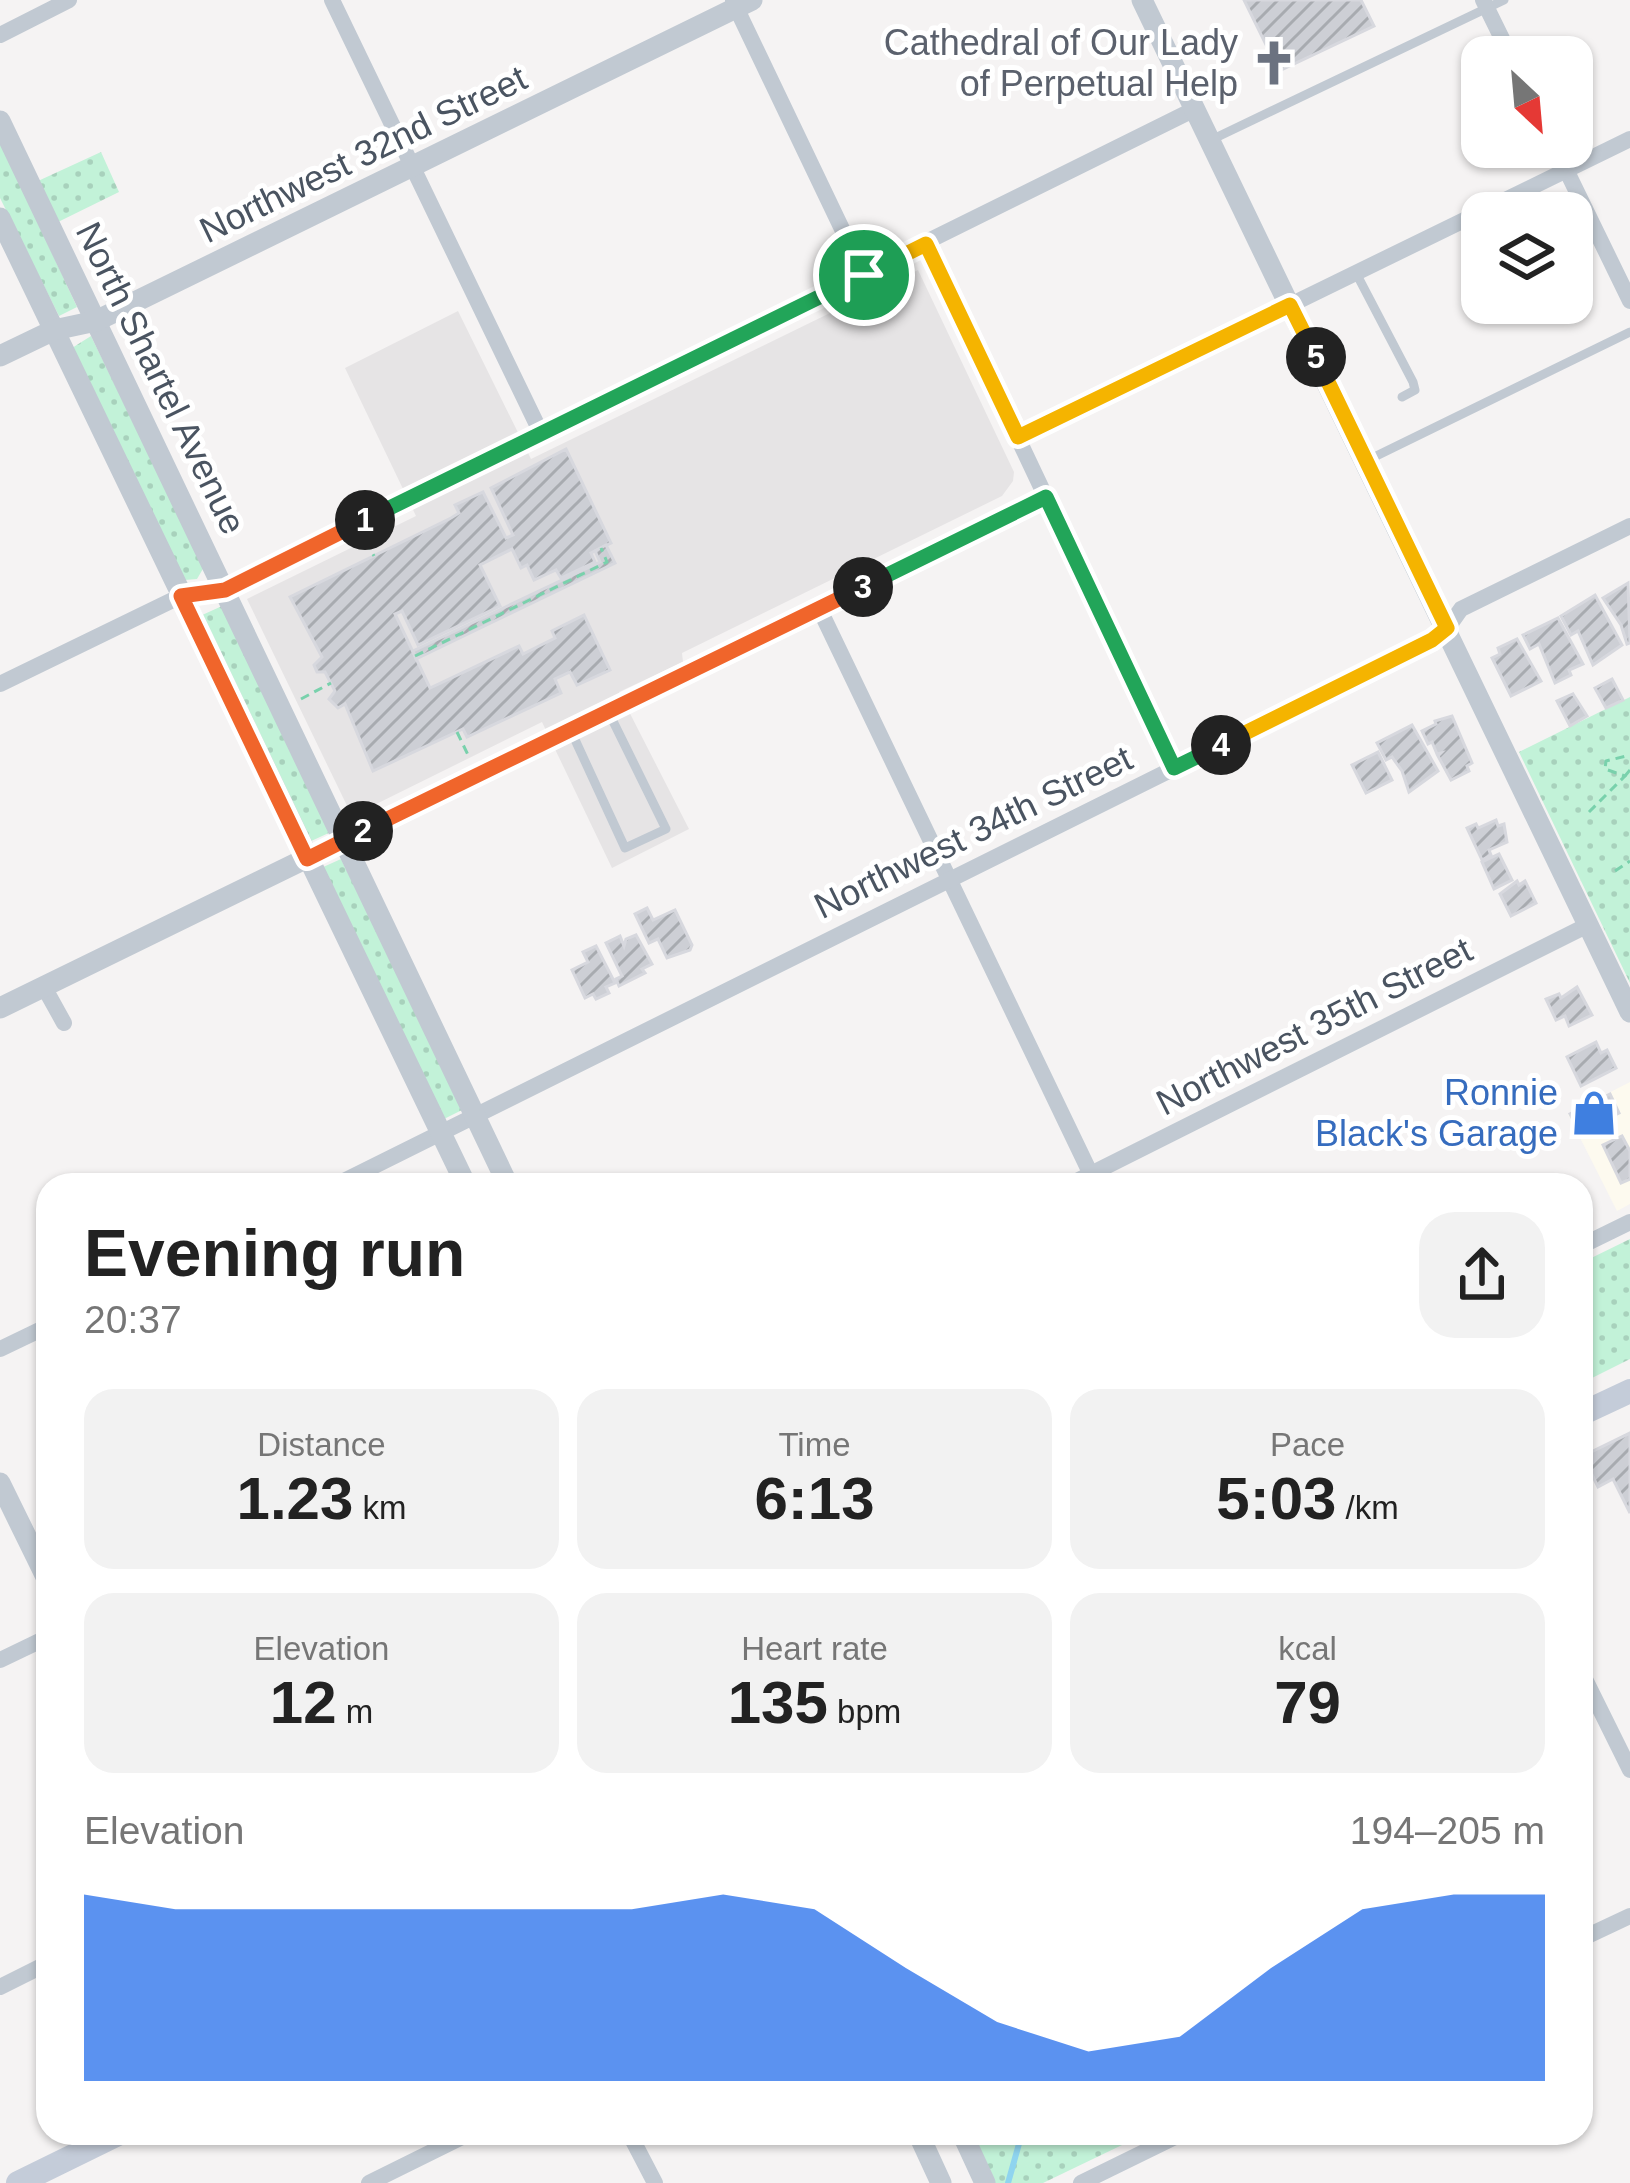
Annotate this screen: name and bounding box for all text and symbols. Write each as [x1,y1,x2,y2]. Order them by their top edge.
place label: Cathedral of Our Lady of Perpetual Help [884,22,1238,104]
north arrow [1461,36,1593,168]
map controls [1461,36,1593,324]
church icon: Cathedral of Our Lady of Perpetual Help [1249,38,1299,88]
street label: Northwest 32nd Street [193,57,533,251]
button: layers [1461,192,1593,324]
street label: North Shartel Avenue [68,216,254,540]
pin [813,224,915,326]
icon: arrive [831,242,897,308]
pin: 5 [1286,327,1346,387]
text: 5 [1307,338,1325,375]
pin: 1 [335,490,395,550]
text: 1 [356,501,374,538]
pin: 3 [833,557,893,617]
text: 3 [854,568,872,605]
pin: 4 [1191,715,1251,775]
text: 4 [1212,726,1230,763]
street label: Northwest 34th Street [808,737,1138,927]
pin: 2 [333,801,393,861]
text: 2 [354,812,372,849]
street label: Northwest 35th Street [1150,929,1478,1123]
place label: Ronnie Black's Garage [1315,1072,1558,1154]
shop icon: Ronnie Black's Garage [1569,1088,1619,1138]
button: share [1419,1212,1545,1338]
text: Evening run [84,1216,465,1290]
text: 20:37 [84,1298,182,1341]
text: Distance [257,1426,386,1463]
text: Time [778,1426,851,1463]
text: Pace [1270,1426,1345,1463]
text: 1.23 [237,1465,353,1532]
text: 6:13 [754,1465,875,1532]
text: 5:03 [1216,1465,1336,1532]
text: km [353,1489,406,1526]
text: /km [1336,1489,1399,1526]
text: Elevation [254,1630,389,1667]
text: Heart rate [741,1630,888,1667]
text: kcal [1278,1630,1337,1667]
text: 12 [270,1669,337,1736]
text: 135 [728,1669,828,1736]
text: 79 [1274,1669,1341,1736]
text: m [337,1693,373,1730]
text: bpm [828,1693,901,1730]
text: Elevation [84,1809,244,1852]
text: 194–205 m [1350,1809,1545,1852]

